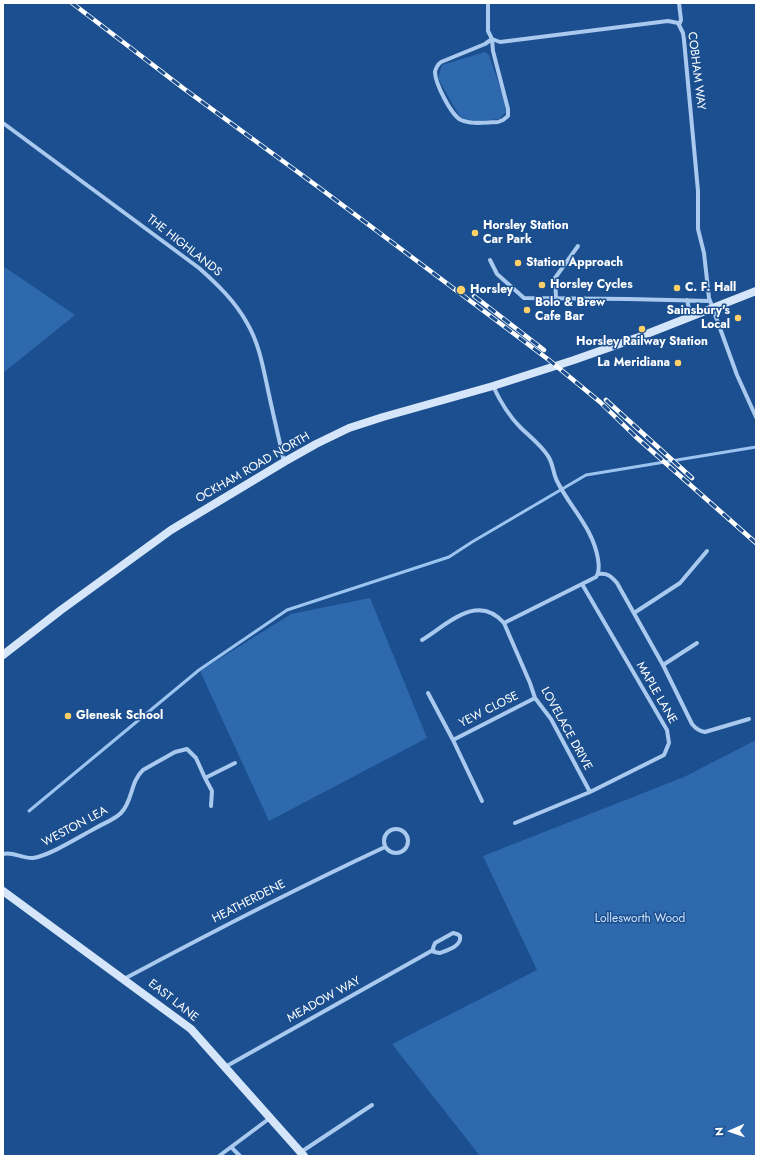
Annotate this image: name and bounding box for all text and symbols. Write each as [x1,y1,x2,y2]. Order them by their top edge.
street label: COBHAM WAY [684,31,708,111]
street label: THE HIGHLANDS [144,212,224,280]
place label: Horsley Station Car Park [483,219,569,247]
marker: Horsley Station Car Park [470,228,480,238]
place label: Station Approach [526,256,623,270]
marker: Station Approach [513,258,523,268]
place label: Horsley Cycles [550,278,633,292]
marker: Horsley Cycles [537,280,547,290]
place label: C. F. Hall [685,281,736,295]
place label: Horsley [470,283,513,297]
marker: C. F. Hall [672,283,682,293]
marker: Horsley [455,284,467,296]
place label: Bolo & Brew Cafe Bar [535,296,605,324]
place label: Sainsbury's Local [667,304,730,332]
marker: Bolo & Brew Cafe Bar [522,305,532,315]
marker: Sainsbury's Local [733,313,743,323]
marker: Horsley Railway Station [637,324,647,334]
place label: Horsley Railway Station [576,335,708,349]
place label: La Meridiana [597,356,670,370]
marker: La Meridiana [673,358,683,368]
street label: OCKHAM ROAD NORTH [193,429,313,507]
street label: MAPLE LANE [632,659,680,727]
street label: LOVELACE DRIVE [537,685,595,773]
street label: YEW CLOSE [457,689,521,731]
place label: Glenesk School [76,709,163,723]
marker: Glenesk School [63,711,73,721]
street label: WESTON LEA [40,804,110,850]
street label: HEATHERDENE [210,877,288,927]
park label: Lollesworth Wood [595,912,685,926]
street label: MEADOW WAY [285,974,363,1026]
street label: EAST LANE [145,977,201,1025]
north arrow [711,1111,751,1151]
text: N [711,1127,727,1136]

